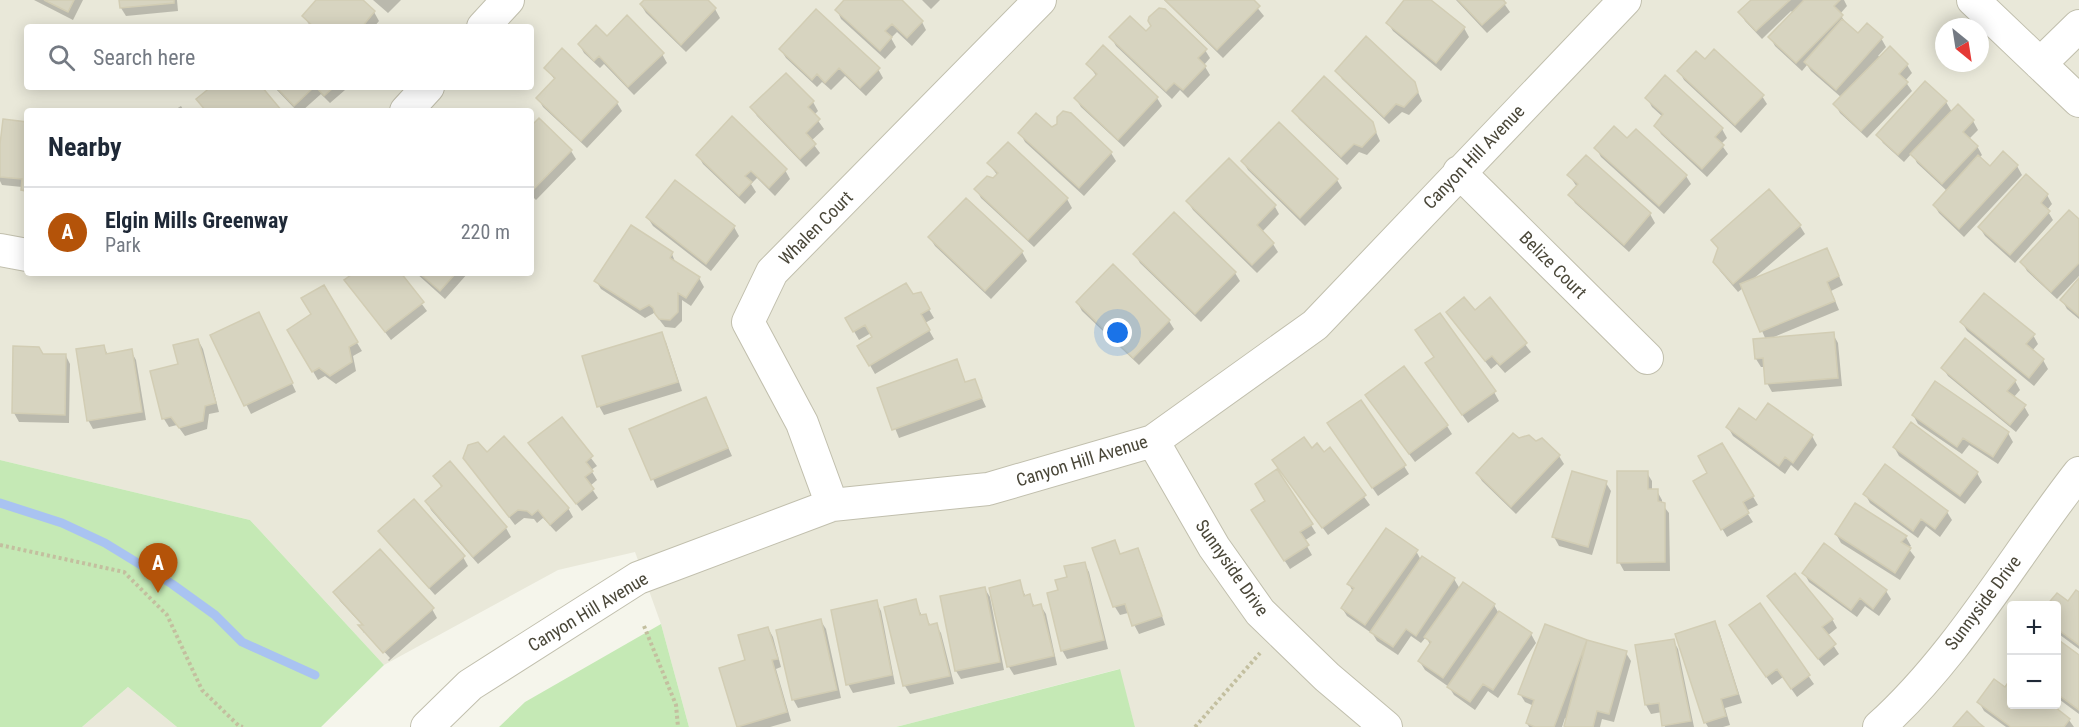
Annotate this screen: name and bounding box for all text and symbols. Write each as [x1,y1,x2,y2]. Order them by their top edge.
north arrow [1935,18,1989,72]
search box [24,24,534,90]
icon: search [45,41,78,74]
text: Search here [93,45,195,70]
street label: Canyon Hill Avenue [1419,100,1529,213]
text: Nearby [48,132,122,162]
street label: Whalen Court [774,186,857,269]
text: Elgin Mills Greenway [105,208,288,233]
text: A [62,220,73,244]
text: 220 m [461,220,510,244]
street label: Belize Court [1516,227,1591,302]
text: Park [105,233,141,257]
your location [1103,318,1132,347]
street label: Canyon Hill Avenue [1014,431,1150,490]
street label: Sunnyside Drive [1191,516,1273,620]
pin: A [138,544,178,593]
street label: Sunnyside Drive [1940,551,2025,654]
street label: Canyon Hill Avenue [524,567,652,656]
map controls [2007,601,2061,709]
button: + [2007,601,2061,655]
button: − [2007,655,2061,709]

